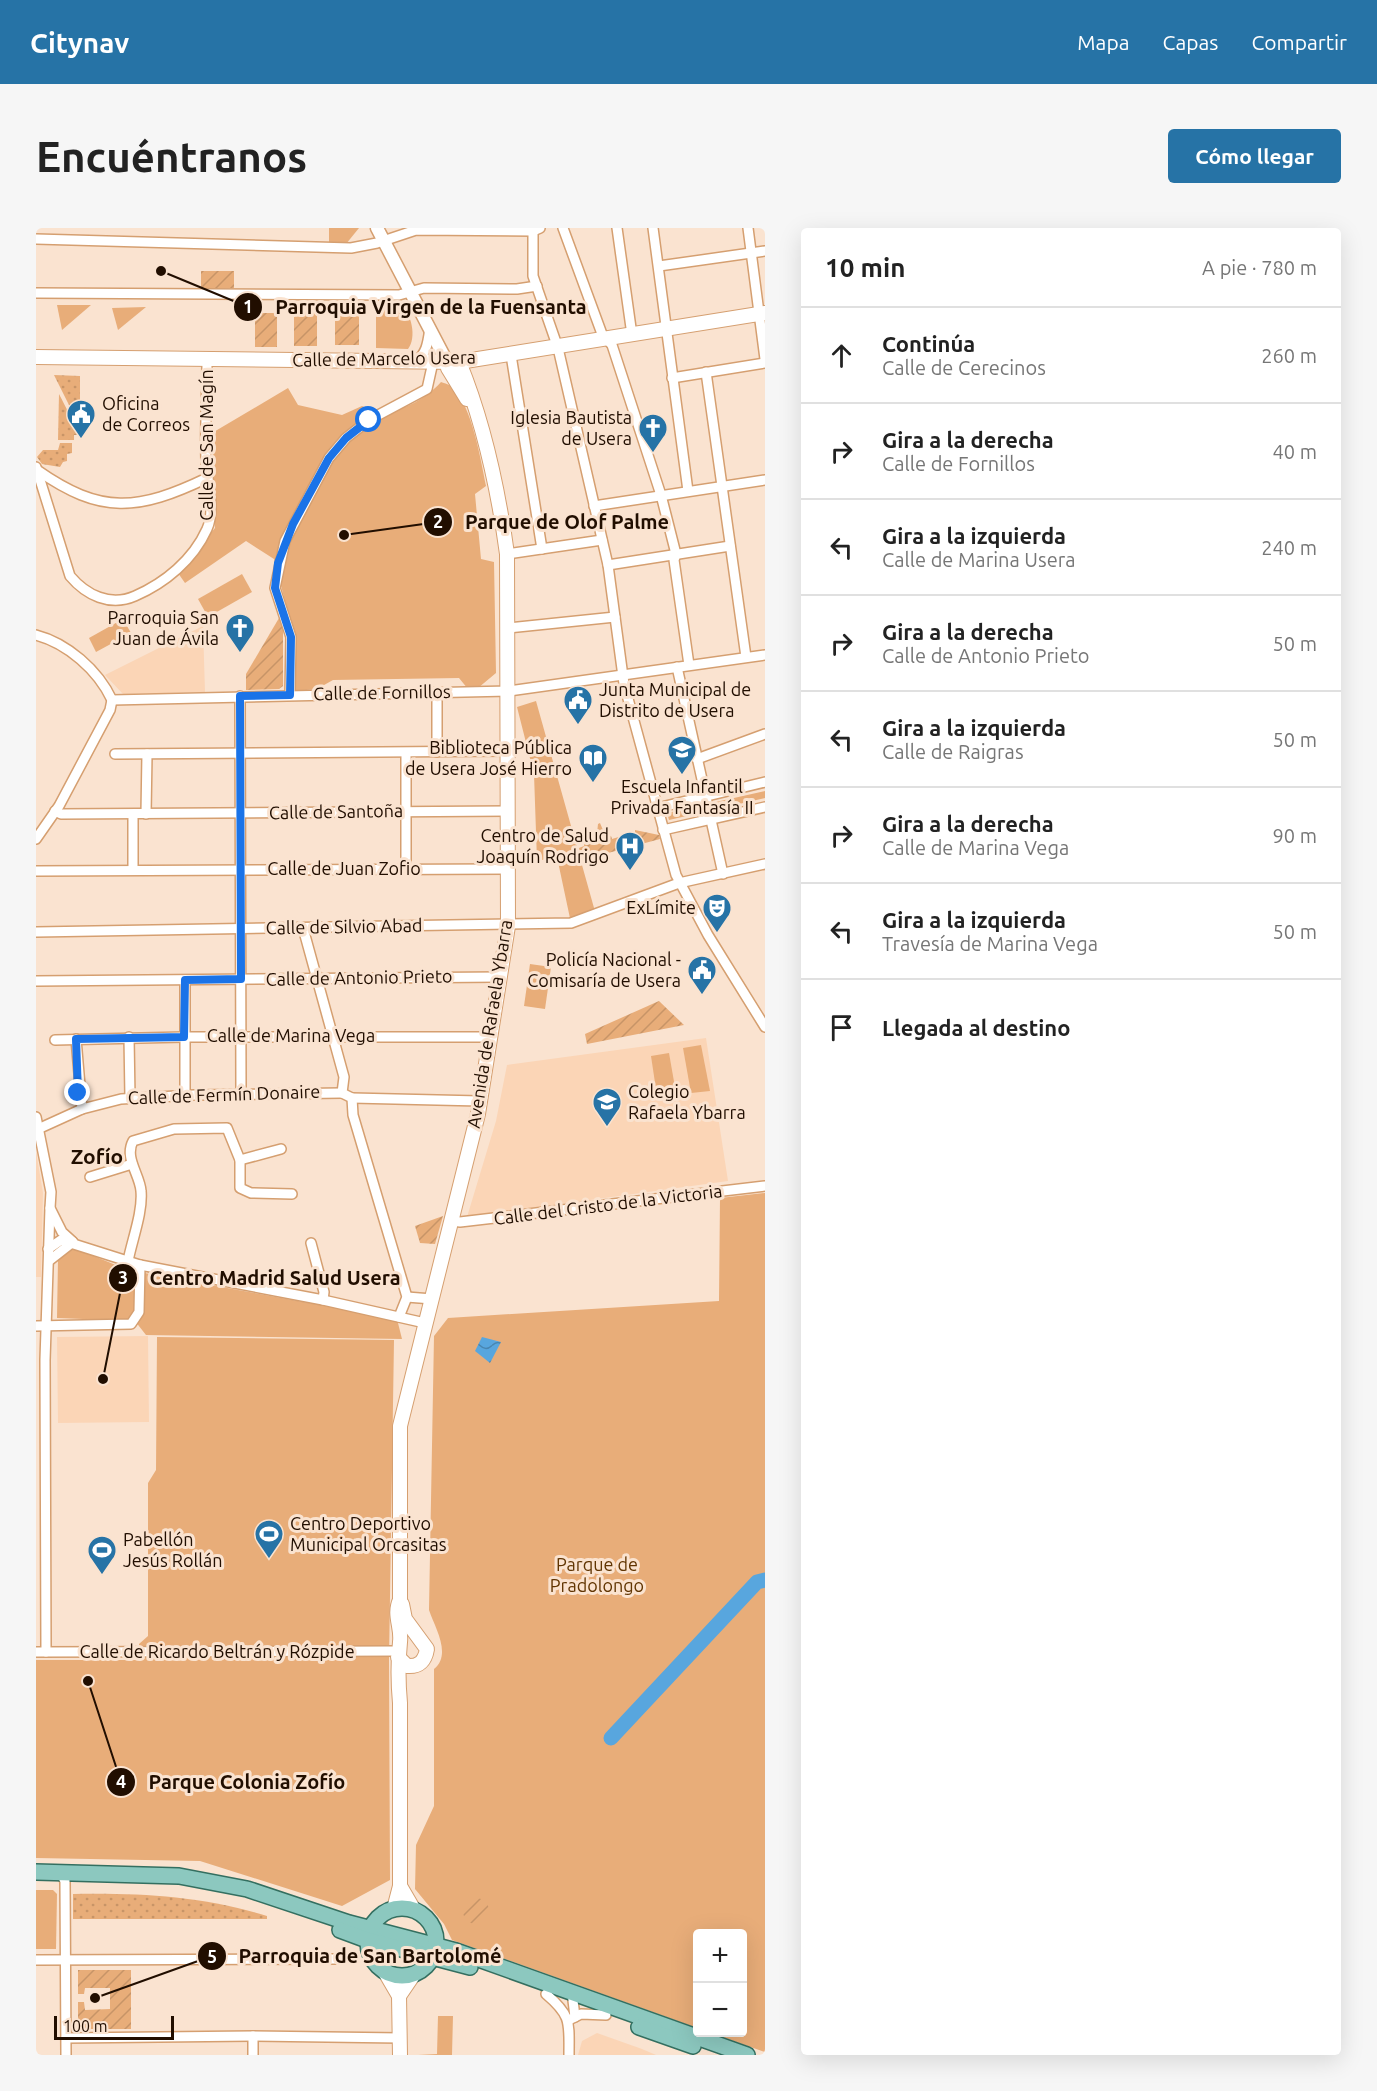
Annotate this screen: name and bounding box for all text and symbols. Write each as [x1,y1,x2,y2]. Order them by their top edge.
text: Citynav [30,27,129,58]
text: Mapa [1077,30,1129,54]
text: Capas [1162,30,1218,54]
text: Compartir [1251,30,1347,54]
button: Cómo llegar [1168,129,1341,183]
text: Encuéntranos [36,133,307,180]
text: 10 min [825,253,905,282]
text: A pie · 780 m [1202,256,1317,279]
callout: Parroquia Virgen de la Fuensanta [233,288,599,326]
text: Parroquia Virgen de la Fuensanta [275,295,587,318]
text: 1 [243,296,253,316]
text: Continúa [882,331,975,356]
icon: ahead [825,339,858,372]
text: 260 m [1261,344,1317,367]
street label: Calle de Marcelo Usera [292,346,476,370]
text: Calle de Cerecinos [882,356,1046,379]
street label: Calle de San Magín [196,369,216,521]
place label: Oficina de Correos [102,393,190,434]
public building icon: Oficina de Correos [65,398,97,440]
route start [355,406,381,432]
place label: Iglesia Bautista de Usera [510,407,632,448]
church icon: Iglesia Bautista de Usera [637,412,669,454]
text: Gira a la derecha [882,427,1054,452]
icon: right [825,435,858,468]
text: 40 m [1273,440,1317,463]
text: Calle de Fornillos [882,452,1035,475]
callout: Parque de Olof Palme [423,503,681,541]
text: Parque de Olof Palme [465,510,669,533]
text: 2 [433,511,443,531]
text: Gira a la izquierda [882,523,1066,548]
icon: left [825,531,858,564]
text: 240 m [1261,536,1317,559]
text: Calle de Marina Usera [882,548,1076,571]
place label: Parroquia San Juan de Ávila [107,607,219,648]
church icon: Parroquia San Juan de Ávila [224,612,256,654]
text: Gira a la derecha [882,619,1054,644]
icon: right [825,627,858,660]
text: 50 m [1273,632,1317,655]
text: Calle de Antonio Prieto [882,644,1089,667]
place label: Junta Municipal de Distrito de Usera [599,679,751,720]
street label: Calle de Fornillos [313,681,451,703]
public building icon: Junta Municipal de Distrito de Usera [562,684,594,726]
text: Gira a la izquierda [882,715,1066,740]
icon: left [825,723,858,756]
text: 50 m [1273,728,1317,751]
school or university icon: Escuela Infantil Privada Fantasía II [666,734,698,776]
place label: Biblioteca Pública de Usera José Hierro [405,737,572,778]
text: Calle de Raigras [882,740,1024,763]
library icon: Biblioteca Pública de Usera José Hierro [577,742,609,784]
place label: Escuela Infantil Privada Fantasía II [610,776,754,817]
street label: Calle de Santoña [269,800,403,822]
text: Gira a la derecha [882,811,1054,836]
icon: right [825,819,858,852]
text: 90 m [1273,824,1317,847]
place label: Centro de Salud Joaquín Rodrigo [476,825,609,866]
hospital icon: Centro de Salud Joaquín Rodrigo [614,830,646,872]
text: Calle de Marina Vega [882,836,1069,859]
street label: Calle de Juan Zofio [267,858,421,878]
theatre icon: ExLímite [701,892,733,934]
place label: ExLímite [626,897,696,917]
text: Gira a la izquierda [882,907,1066,932]
street label: Calle de Silvio Abad [265,915,423,937]
icon: left [825,915,858,948]
street label: Avenida de Rafaela Ybarra [463,918,515,1130]
text: 50 m [1273,920,1317,943]
text: Travesía de Marina Vega [882,932,1098,955]
place label: Policía Nacional - Comisaría de Usera [527,949,681,990]
public building icon: Policía Nacional - Comisaría de Usera [686,954,718,996]
street label: Calle de Antonio Prieto [265,965,452,989]
icon: arrive [825,1011,858,1044]
text: Llegada al destino [882,1015,1070,1040]
street label: Calle de Marina Vega [207,1025,375,1045]
route end [64,1079,90,1105]
street label: Calle de Fermín Donaire [127,1081,321,1107]
place label: Colegio Rafaela Ybarra [628,1081,746,1122]
school or university icon: Colegio Rafaela Ybarra [591,1086,623,1128]
district label: Zofío [71,1144,123,1168]
street label: Calle del Cristo de la Victoria [492,1180,723,1228]
callout: Centro Madrid Salud Usera [108,1259,413,1297]
text: Centro Madrid Salud Usera [149,1266,401,1289]
text: 3 [118,1267,128,1287]
place label: Centro Deportivo Municipal Orcasitas [290,1513,447,1554]
sports icon: Centro Deportivo Municipal Orcasitas [253,1518,285,1560]
place label: Pabellón Jesús Rollán [123,1529,223,1570]
sports icon: Pabellón Jesús Rollán [86,1534,118,1576]
park label: Parque de Pradolongo [550,1554,644,1595]
street label: Calle de Ricardo Beltrán y Rózpide [79,1641,355,1661]
callout: Parque Colonia Zofío [106,1763,357,1801]
text: Parque Colonia Zofío [149,1770,345,1793]
text: 4 [116,1771,126,1791]
map controls [693,1929,747,2037]
button: + [693,1929,747,1983]
callout: Parroquia de San Bartolomé [197,1937,514,1975]
text: Parroquia de San Bartolomé [239,1944,501,1967]
text: 5 [207,1946,217,1966]
button: − [693,1983,747,2037]
scale bar [54,2013,174,2040]
text: 100 m [63,2017,108,2035]

